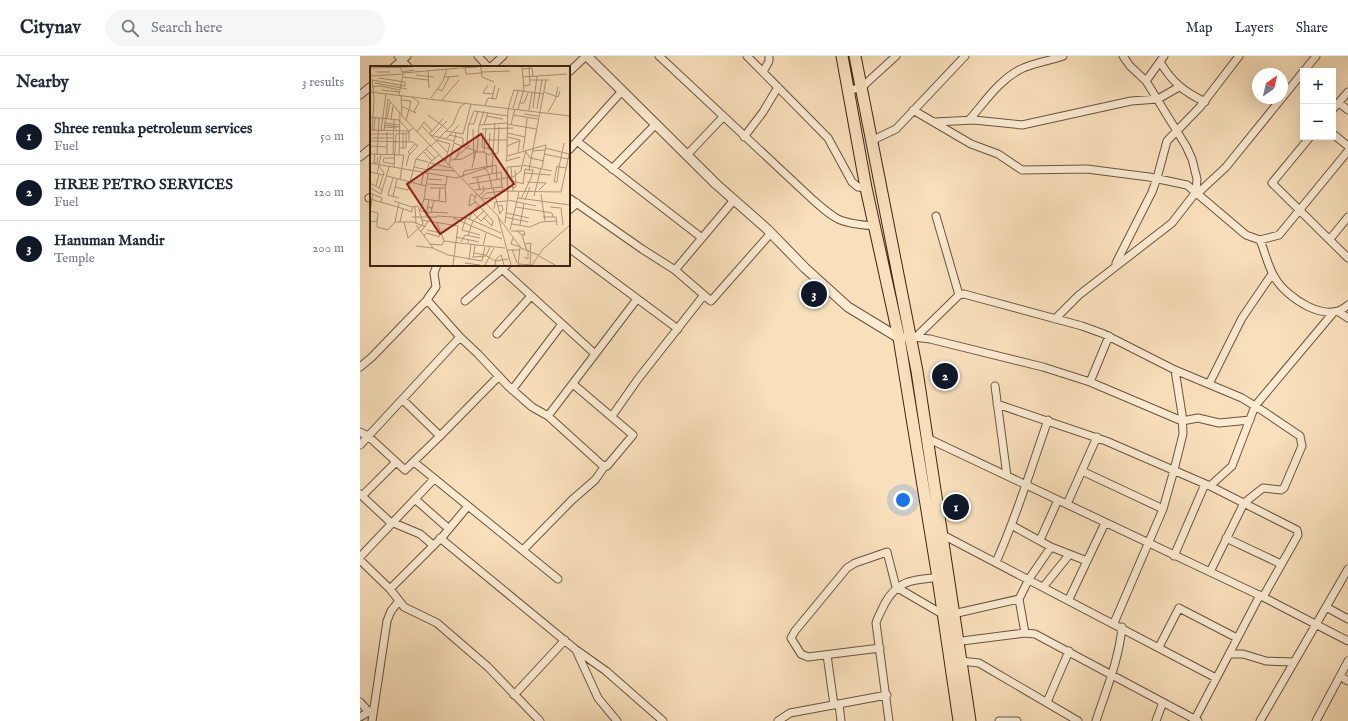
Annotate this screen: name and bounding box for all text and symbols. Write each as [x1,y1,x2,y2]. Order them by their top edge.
search box [105,10,385,46]
text: Citynav [20,16,81,40]
icon: search [119,17,141,39]
text: Search here [151,18,222,37]
text: Map [1186,19,1213,37]
text: Layers [1235,19,1274,37]
text: Share [1296,19,1328,37]
inset map [370,66,570,266]
north arrow [1252,68,1288,104]
map controls [1300,68,1336,140]
button: + [1300,68,1336,104]
text: Nearby [16,72,69,93]
text: 3 results [302,74,344,91]
button: − [1300,104,1336,140]
text: Shree renuka petroleum services [54,119,252,138]
text: 1 [27,128,31,145]
text: 50 m [320,128,344,145]
text: Fuel [54,138,78,155]
text: HREE PETRO SERVICES [54,175,233,194]
text: 2 [26,184,32,201]
text: 120 m [314,184,344,201]
text: Fuel [54,194,78,211]
text: Hanuman Mandir [54,231,164,250]
text: 3 [27,240,31,257]
text: 200 m [312,240,344,257]
text: Temple [54,250,95,267]
pin: 3 [801,279,827,309]
pin: 2 [932,361,958,391]
your location [893,490,913,510]
pin: 1 [943,492,969,522]

